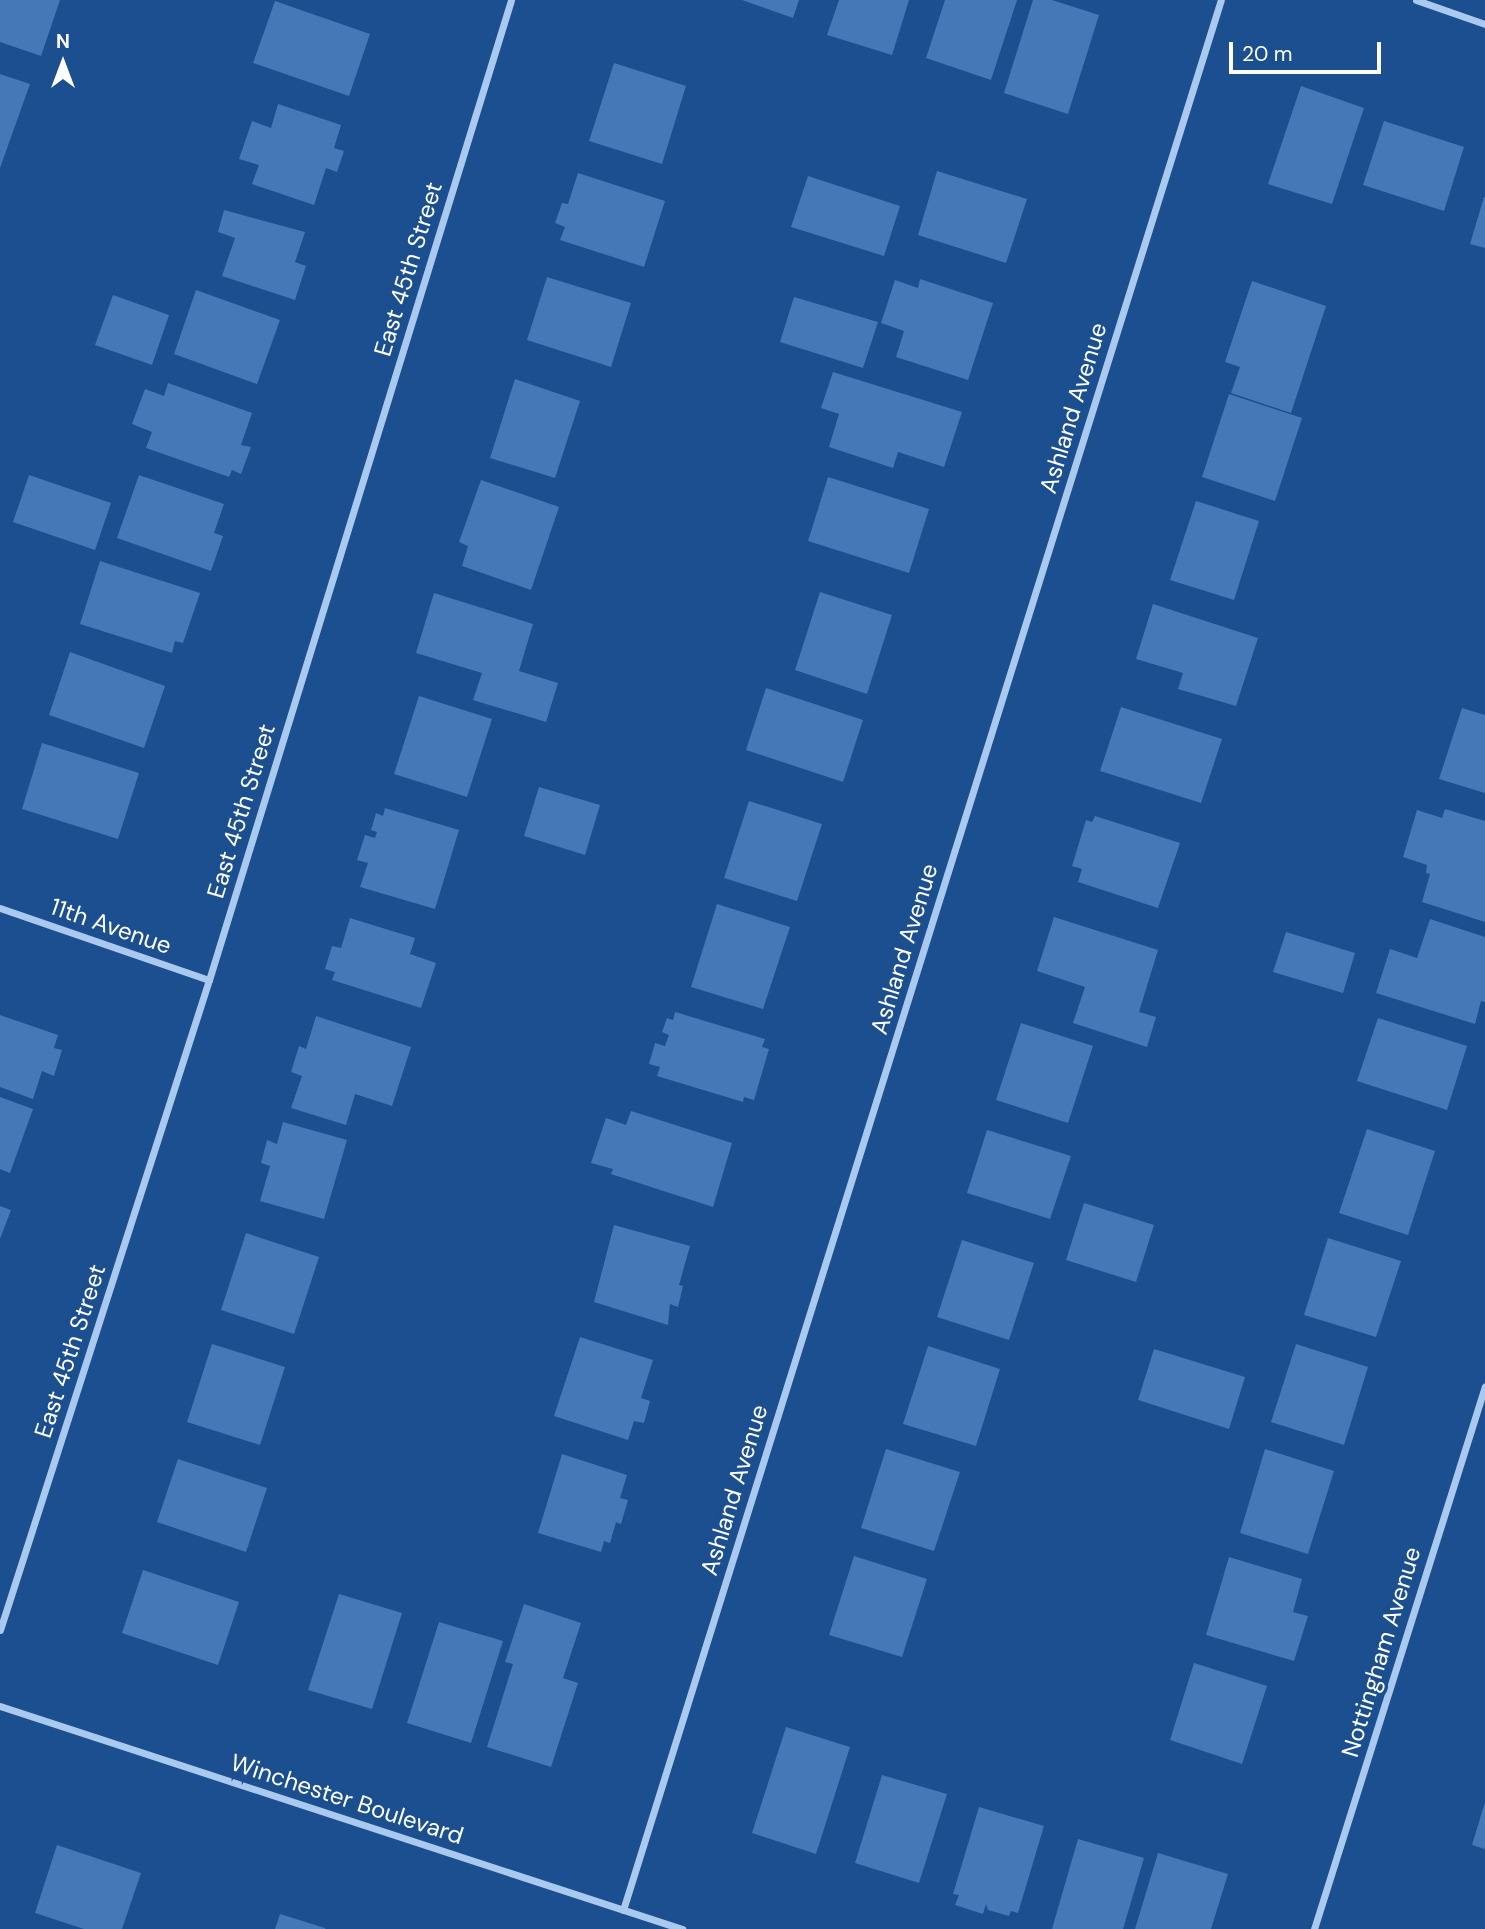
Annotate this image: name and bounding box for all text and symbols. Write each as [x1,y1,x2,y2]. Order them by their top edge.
north arrow [28,28,98,98]
scale bar [1233,28,1385,72]
text: N [56,29,70,54]
text: 20 m [1242,40,1293,68]
street label: East 45th Street [368,178,448,360]
street label: Ashland Avenue [1033,319,1113,497]
street label: East 45th Street [201,720,281,902]
street label: Ashland Avenue [864,860,944,1038]
street label: 11th Avenue [47,892,175,960]
street label: East 45th Street [28,1261,112,1441]
street label: Ashland Avenue [694,1401,774,1579]
street label: Nottingham Avenue [1335,1543,1427,1761]
street label: Winchester Boulevard [227,1748,467,1850]

